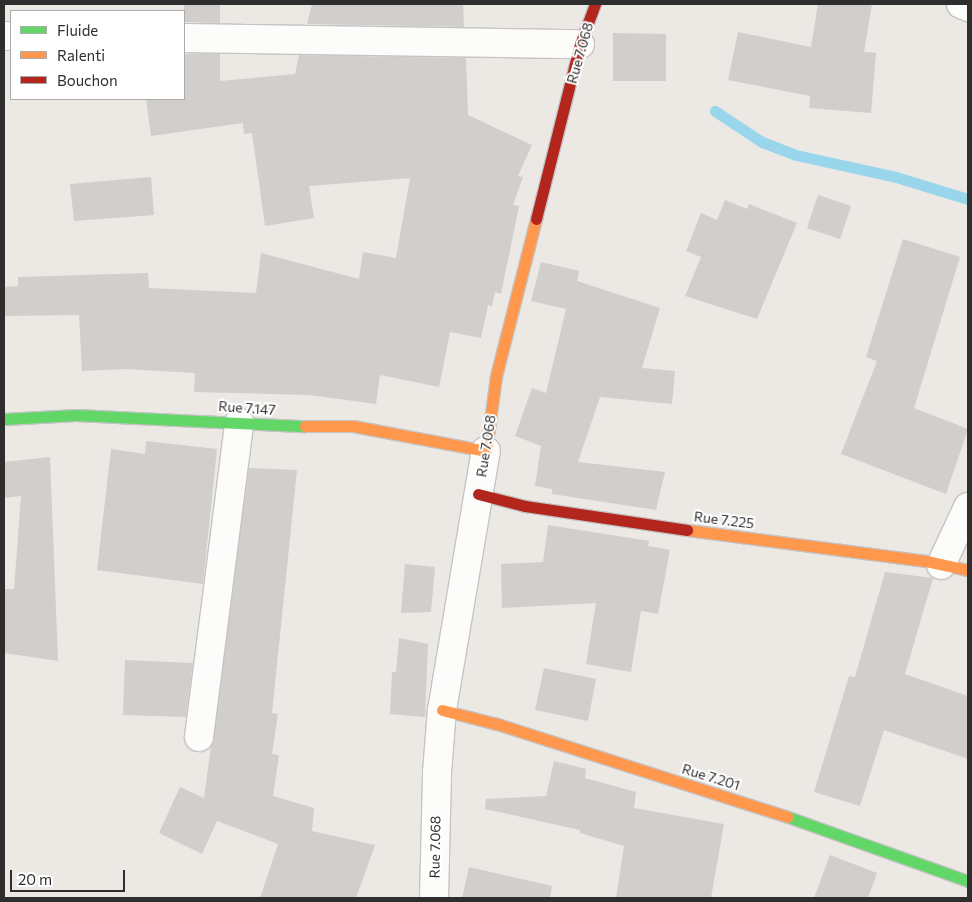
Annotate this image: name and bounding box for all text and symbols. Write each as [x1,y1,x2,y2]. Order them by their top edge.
legend [10,10,185,100]
street label: Rue 7.068 [563,20,597,86]
text: Fluide [57,21,98,39]
text: Ralenti [57,46,105,64]
text: Bouchon [57,71,118,89]
street label: Rue 7.147 [218,398,276,418]
street label: Rue 7.068 [473,414,499,478]
street label: Rue 7.225 [693,508,755,532]
street label: Rue 7.201 [680,760,742,794]
street label: Rue 7.068 [426,815,444,879]
scale bar [12,860,128,892]
text: 20 m [18,870,52,888]

